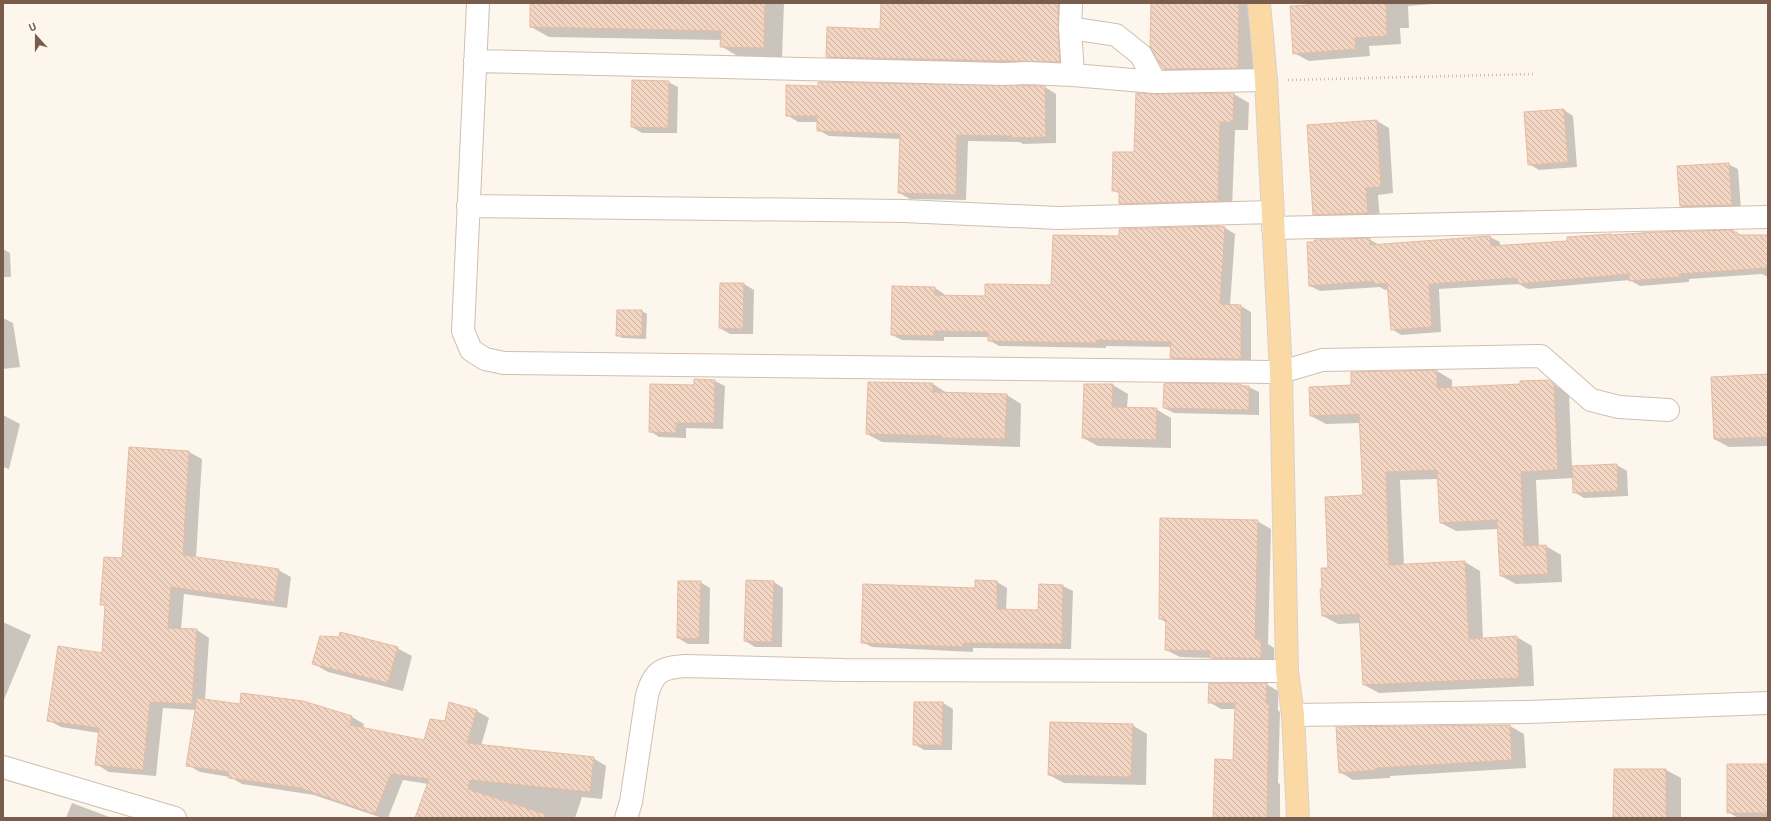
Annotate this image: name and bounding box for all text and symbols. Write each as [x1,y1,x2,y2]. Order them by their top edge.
north arrow [16,16,56,56]
text: U [26,18,39,35]

